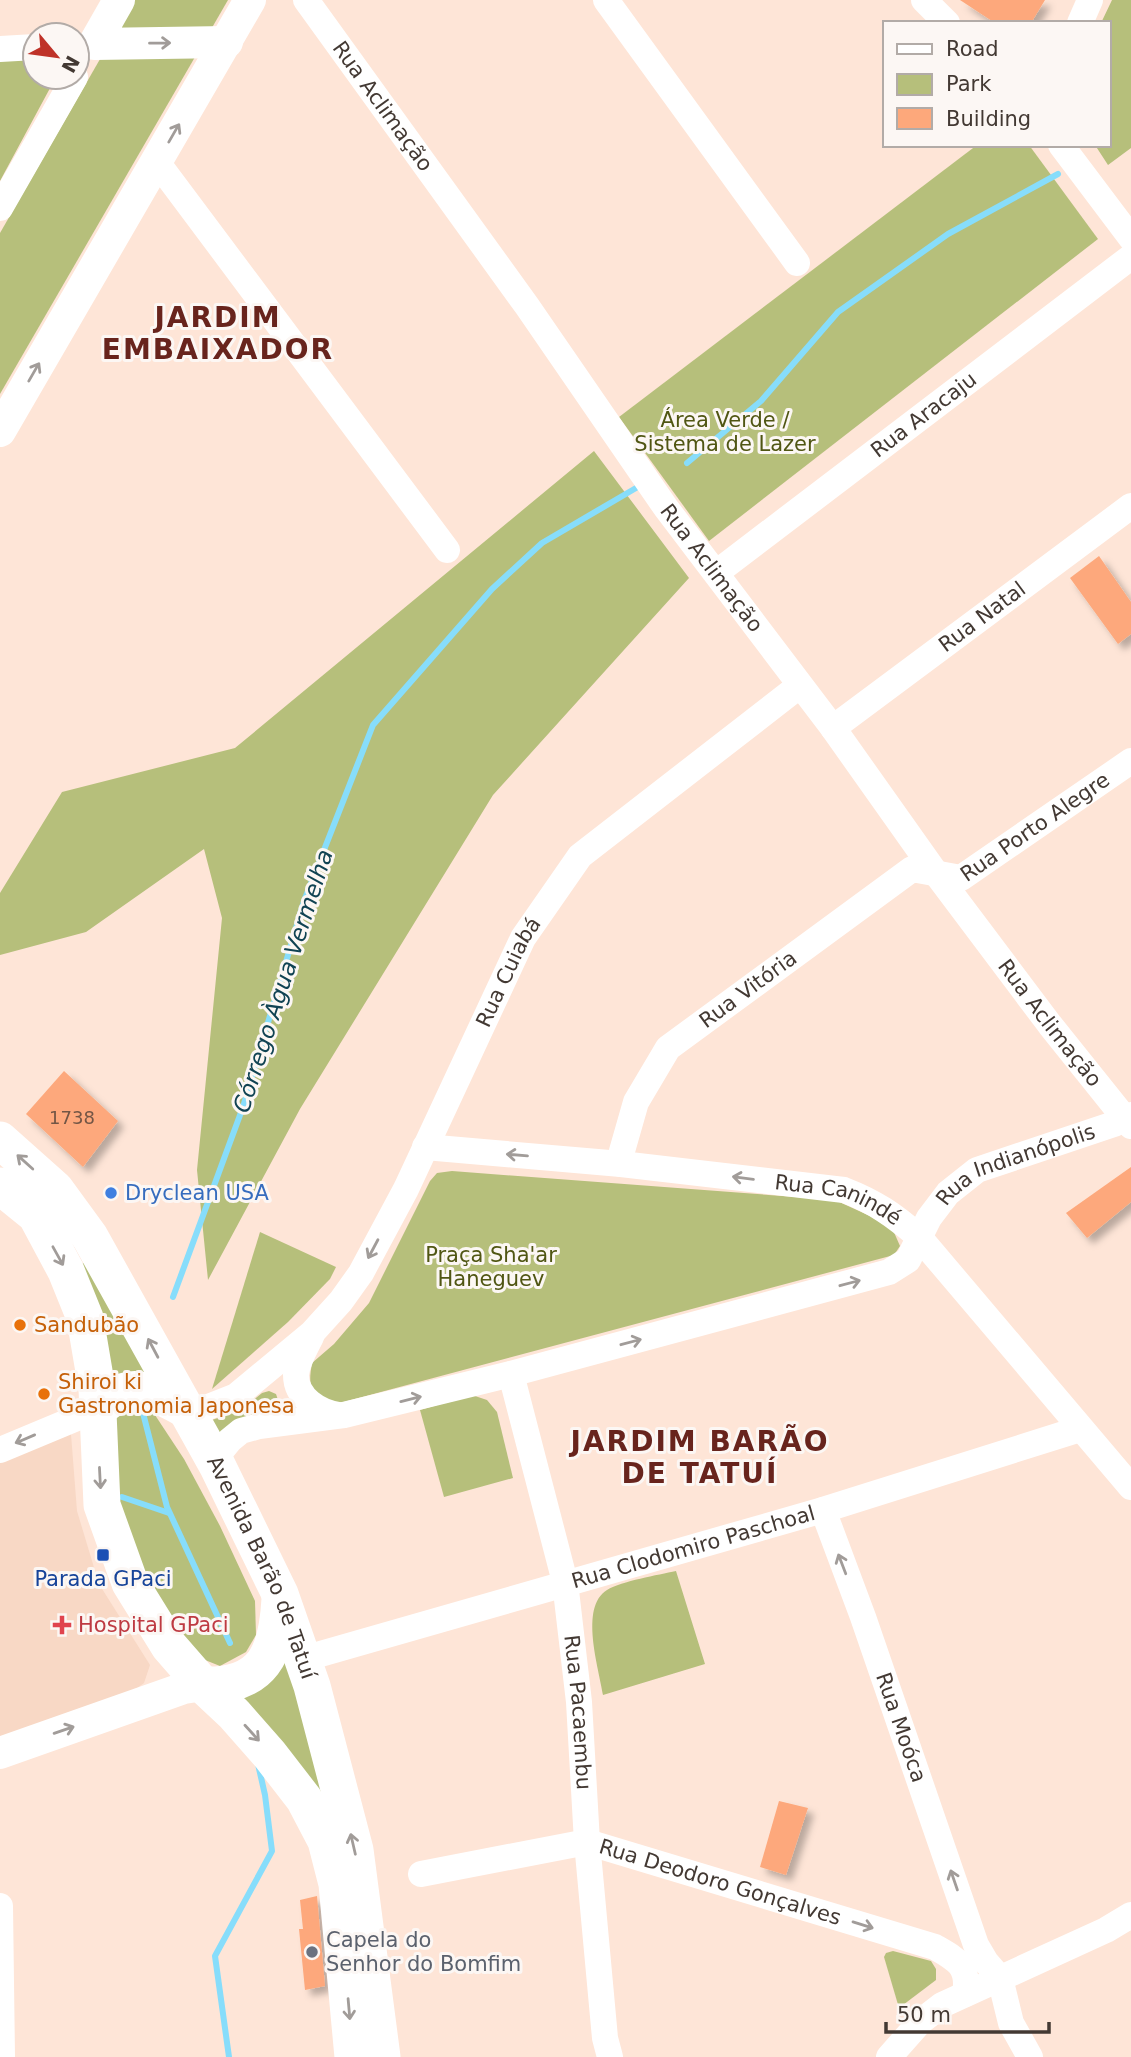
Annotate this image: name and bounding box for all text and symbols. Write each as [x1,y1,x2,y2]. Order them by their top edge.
north arrow [21,21,91,91]
legend [883,21,1110,147]
one-way arrow [149,37,172,50]
street label: Rua Aclimação [328,37,438,176]
text: Road [946,37,999,61]
text: N [57,52,84,77]
text: Park [946,72,992,96]
text: Building [946,107,1031,131]
one-way arrow [167,123,181,143]
district label: JARDIM EMBAIXADOR [102,301,334,366]
one-way arrow [28,362,42,382]
street label: Rua Aracaju [866,367,981,463]
park label: Área Verde / Sistema de Lazer [634,407,816,456]
street label: Rua Aclimação [655,499,768,637]
street label: Rua Natal [934,577,1030,657]
street label: Rua Porto Alegre [956,768,1114,887]
water label: Córrego Àgua Vermelha [227,846,338,1116]
street label: Rua Cuiabá [471,912,546,1031]
street label: Rua Vitória [695,946,801,1033]
street label: Rua Aclimação [993,955,1107,1091]
house number: 1738 [49,1107,95,1128]
street label: Rua Indianópolis [931,1119,1098,1210]
one-way arrow [506,1148,529,1161]
one-way arrow [16,1154,34,1170]
street label: Rua Canindé [773,1170,906,1230]
one-way arrow [732,1172,755,1185]
place label: Dryclean USA [125,1181,269,1205]
marker: Dryclean USA [103,1185,119,1201]
one-way arrow [366,1238,380,1259]
park label: Praça Sha'ar Haneguev [425,1243,557,1291]
one-way arrow [52,1245,65,1266]
one-way arrow [839,1276,861,1289]
place label: Sandubão [34,1313,139,1337]
marker: Sandubão [12,1317,28,1333]
one-way arrow [619,1335,642,1348]
one-way arrow [145,1338,159,1359]
place label: Shiroi ki Gastronomia Japonesa [58,1370,295,1418]
marker: Shiroi ki Gastronomia Japonesa [36,1386,52,1402]
one-way arrow [399,1392,421,1405]
district label: JARDIM BARÃO DE TATUÍ [569,1424,829,1490]
one-way arrow [15,1433,37,1446]
street label: Avenida Barão de Tatuí [202,1451,321,1683]
one-way arrow [94,1466,107,1488]
street label: Rua Clodomiro Paschoal [569,1501,818,1593]
marker: Parada GPaci [95,1547,111,1563]
one-way arrow [835,1554,848,1576]
place label: Parada GPaci [34,1567,172,1591]
place label: Hospital GPaci [78,1613,229,1637]
marker: Hospital GPaci [52,1615,72,1635]
street label: Rua Pacaembu [559,1634,596,1791]
street label: Rua Moóca [871,1669,931,1786]
one-way arrow [53,1723,75,1735]
one-way arrow [243,1724,259,1742]
one-way arrow [345,1833,359,1856]
street label: Rua Deodoro Gonçalves [596,1834,844,1930]
one-way arrow [947,1869,960,1891]
one-way arrow [852,1920,874,1933]
place label: Capela do Senhor do Bomfim [326,1928,521,1976]
marker: Capela do Senhor do Bomfim [304,1944,320,1960]
scale bar [886,1990,1049,2034]
one-way arrow [342,1997,355,2019]
text: 50 m [897,2003,951,2027]

